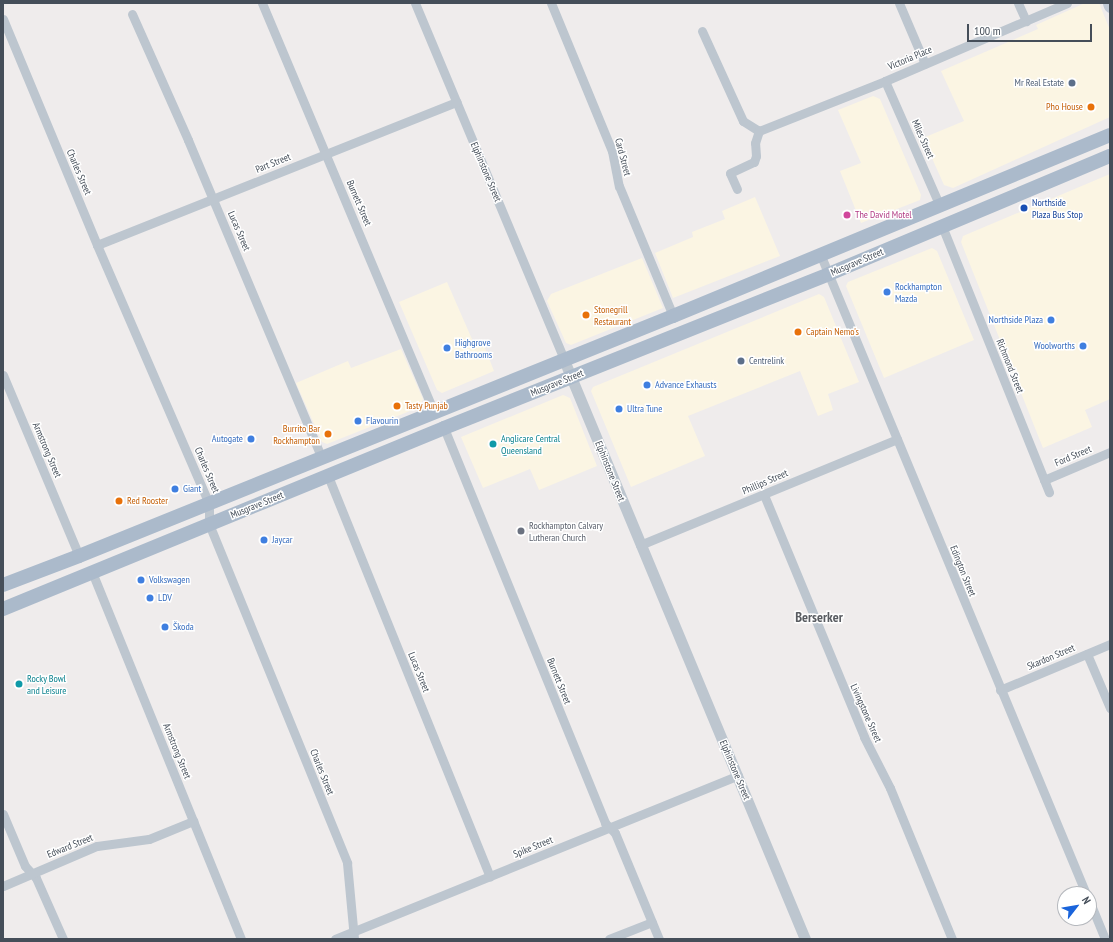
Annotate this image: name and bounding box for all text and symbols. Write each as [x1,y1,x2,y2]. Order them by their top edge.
scale bar [969,16,1094,42]
text: 100 m [974,23,1001,38]
street label: Victoria Place [886,43,934,73]
place label: Mr Real Estate [1015,77,1064,89]
marker: Mr Real Estate [1067,78,1077,88]
place label: Pho House [1046,101,1083,113]
marker: Pho House [1086,102,1096,112]
street label: Miles Street [909,118,937,160]
street label: Card Street [612,137,634,177]
street label: Elphinstone Street [468,140,504,204]
street label: Charles Street [64,147,94,197]
street label: Part Street [254,151,292,175]
street label: Burnett Street [344,178,374,228]
place label: Northside Plaza Bus Stop [1032,196,1083,220]
marker: Northside Plaza Bus Stop [1019,203,1029,213]
street label: Lucas Street [225,209,253,253]
place label: The David Motel [855,209,912,221]
marker: The David Motel [842,210,852,220]
street label: Musgrave Street [829,246,885,278]
place label: Rockhampton Mazda [895,280,942,304]
marker: Rockhampton Mazda [882,287,892,297]
place label: Stonegrill Restaurant [594,303,631,326]
marker: Stonegrill Restaurant [581,310,591,320]
place label: Northside Plaza [989,314,1043,326]
marker: Northside Plaza [1046,315,1056,325]
place label: Captain Nemo's [806,326,859,338]
marker: Captain Nemo's [793,327,803,337]
place label: Highgrove Bathrooms [455,336,492,360]
street label: Richmond Street [994,337,1026,395]
place label: Woolworths [1034,340,1075,352]
marker: Woolworths [1078,341,1088,351]
marker: Highgrove Bathrooms [442,343,452,353]
place label: Centrelink [749,355,784,367]
marker: Centrelink [736,356,746,366]
street label: Musgrave Street [529,367,585,399]
place label: Advance Exhausts [655,379,717,391]
marker: Advance Exhausts [642,380,652,390]
place label: Tasty Punjab [405,400,448,412]
marker: Tasty Punjab [392,401,402,411]
place label: Ultra Tune [627,403,663,415]
marker: Ultra Tune [614,404,624,414]
place label: Flavourin [366,415,398,427]
marker: Flavourin [353,416,363,426]
street label: Armstrong Street [30,421,64,479]
place label: Burrito Bar Rockhampton [273,422,320,446]
marker: Burrito Bar Rockhampton [323,429,333,439]
place label: Anglicare Central Queensland [501,432,560,456]
place label: Autogate [212,433,243,445]
marker: Autogate [246,434,256,444]
marker: Anglicare Central Queensland [488,439,498,449]
street label: Elphinstone Street [593,439,627,503]
street label: Ford Street [1053,443,1093,469]
street label: Charles Street [192,445,222,495]
street label: Phillips Street [740,467,790,497]
place label: Giant [183,483,201,495]
marker: Giant [170,484,180,494]
street label: Musgrave Street [229,489,285,521]
place label: Red Rooster [127,495,168,507]
marker: Red Rooster [114,496,124,506]
place label: Rockhampton Calvary Lutheran Church [529,519,603,542]
marker: Rockhampton Calvary Lutheran Church [516,526,526,536]
place label: Jaycar [272,534,292,546]
marker: Jaycar [259,535,269,545]
street label: Edington Street [947,544,979,598]
place label: Volkswagen [149,574,190,586]
marker: Volkswagen [136,575,146,585]
place label: LDV [158,592,172,604]
marker: LDV [145,593,155,603]
district label: Berserker [795,609,843,625]
place label: Škoda [173,621,194,633]
marker: Škoda [160,622,170,632]
street label: Skardon Street [1025,642,1077,672]
street label: Lucas Street [406,650,432,694]
street label: Burnett Street [544,656,574,706]
place label: Rocky Bowl and Leisure [27,672,66,696]
marker: Rocky Bowl and Leisure [14,679,24,689]
street label: Livingstone Street [848,682,884,744]
street label: Armstrong Street [160,722,194,780]
street label: Elphinstone Street [717,738,753,802]
street label: Charles Street [307,747,337,797]
street label: Edward Street [45,831,95,861]
street label: Spike Street [511,834,555,860]
north arrow [1057,886,1097,926]
text: N [1079,894,1094,906]

